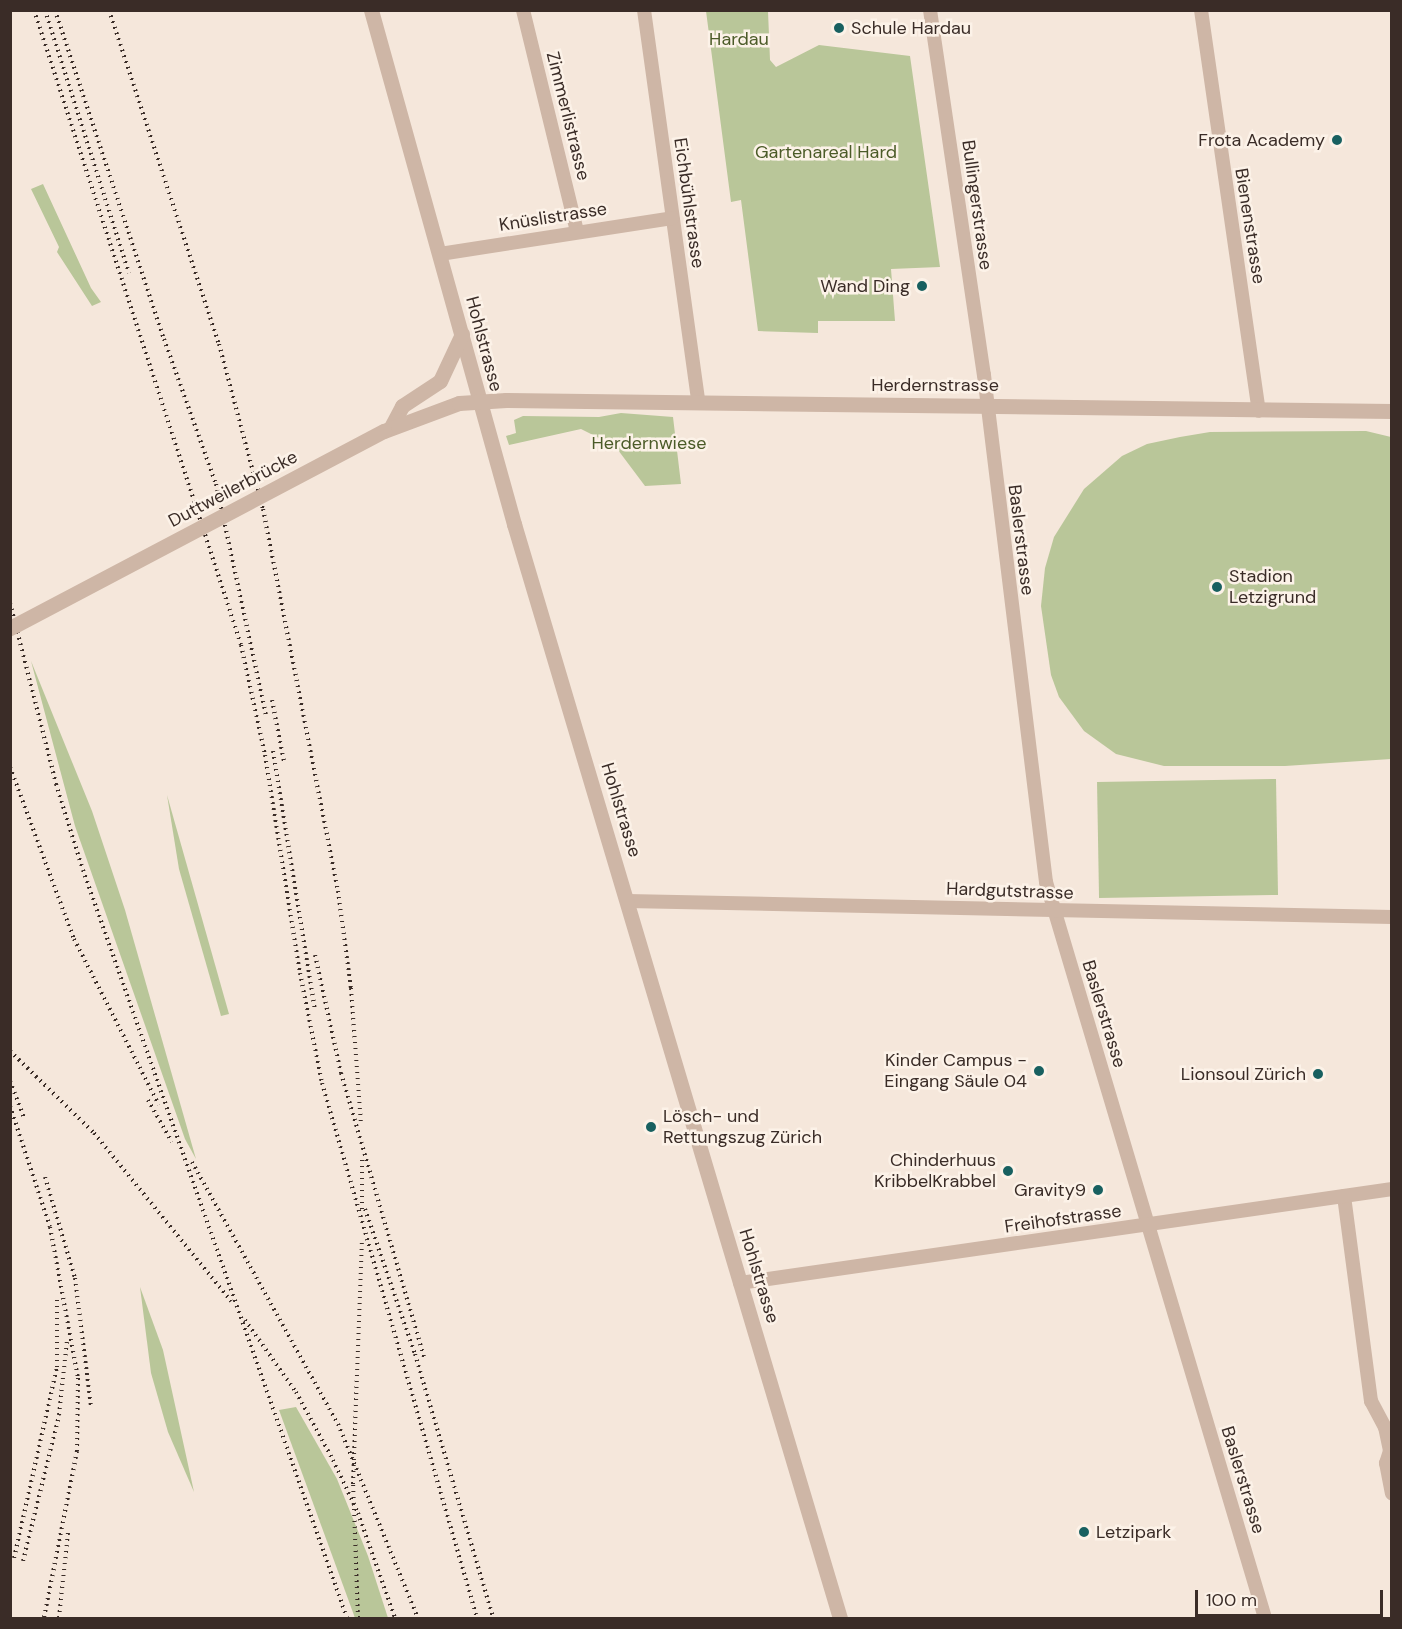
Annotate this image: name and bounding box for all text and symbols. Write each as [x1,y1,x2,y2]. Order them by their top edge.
place label: Schule Hardau [851,17,971,39]
marker: Schule Hardau [832,21,846,35]
park label: Hardau [709,28,769,50]
street label: Zimmerlistrasse [542,49,594,183]
place label: Frota Academy [1198,129,1325,151]
marker: Frota Academy [1330,133,1344,147]
street label: Eichbühlstrasse [669,136,709,270]
street label: Bullingerstrasse [957,139,997,271]
park label: Gartenareal Hard [755,141,897,163]
street label: Bienenstrasse [1230,167,1270,285]
street label: Knüslistrasse [497,198,609,236]
place label: Wand Ding [820,275,910,297]
marker: Wand Ding [915,279,929,293]
street label: Hohlstrasse [461,294,507,394]
street label: Herdernstrasse [871,374,999,396]
park label: Herdernwiese [592,432,706,454]
street label: Duttweilerbrücke [165,446,301,532]
street label: Baslerstrasse [1004,484,1038,596]
place label: Stadion Letzigrund [1229,566,1316,608]
marker: Stadion Letzigrund [1210,580,1224,594]
street label: Hohlstrasse [596,760,646,860]
street label: Hardgutstrasse [946,878,1074,904]
street label: Baslerstrasse [1077,958,1131,1070]
place label: Kinder Campus - Eingang Säule 04 [884,1050,1027,1092]
place label: Lionsoul Zürich [1181,1063,1306,1085]
marker: Kinder Campus - Eingang Säule 04 [1032,1064,1046,1078]
marker: Lionsoul Zürich [1311,1067,1325,1081]
place label: Lösch- und Rettungszug Zürich [663,1106,822,1148]
marker: Lösch- und Rettungszug Zürich [644,1120,658,1134]
place label: Chinderhuus KribbelKrabbel [874,1150,996,1192]
marker: Chinderhuus KribbelKrabbel [1001,1164,1015,1178]
place label: Gravity9 [1014,1179,1086,1201]
marker: Gravity9 [1091,1183,1105,1197]
street label: Freihofstrasse [1003,1200,1123,1238]
street label: Hohlstrasse [734,1226,784,1326]
street label: Baslerstrasse [1216,1424,1270,1536]
place label: Letzipark [1096,1521,1171,1543]
marker: Letzipark [1077,1525,1091,1539]
scale bar [1198,1578,1386,1616]
text: 100 m [1206,1588,1257,1612]

